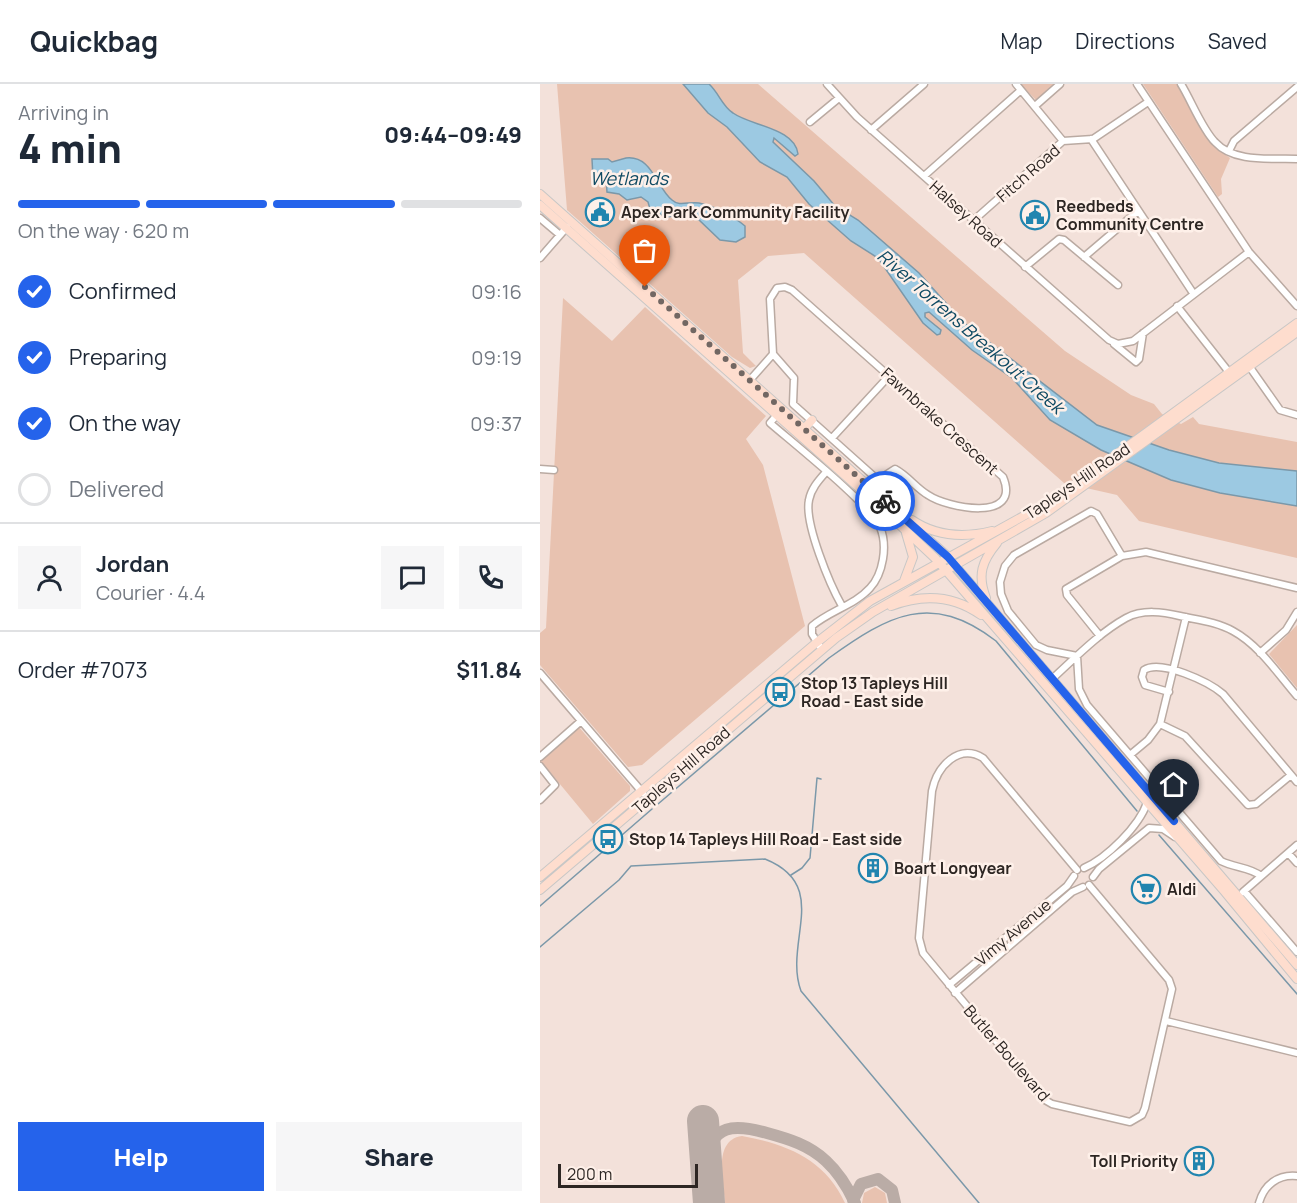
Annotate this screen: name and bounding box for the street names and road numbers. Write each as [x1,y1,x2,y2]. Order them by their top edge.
street label: Fitch Road [992,139,1064,207]
street label: Halsey Road [925,175,1007,253]
street label: Fawnbrake Crescent [877,362,1003,480]
street label: Tapleys Hill Road [1020,437,1134,525]
street label: Tapleys Hill Road [627,721,735,819]
street label: Vimy Avenue [970,894,1056,970]
street label: Butler Boulevard [959,1000,1055,1106]

